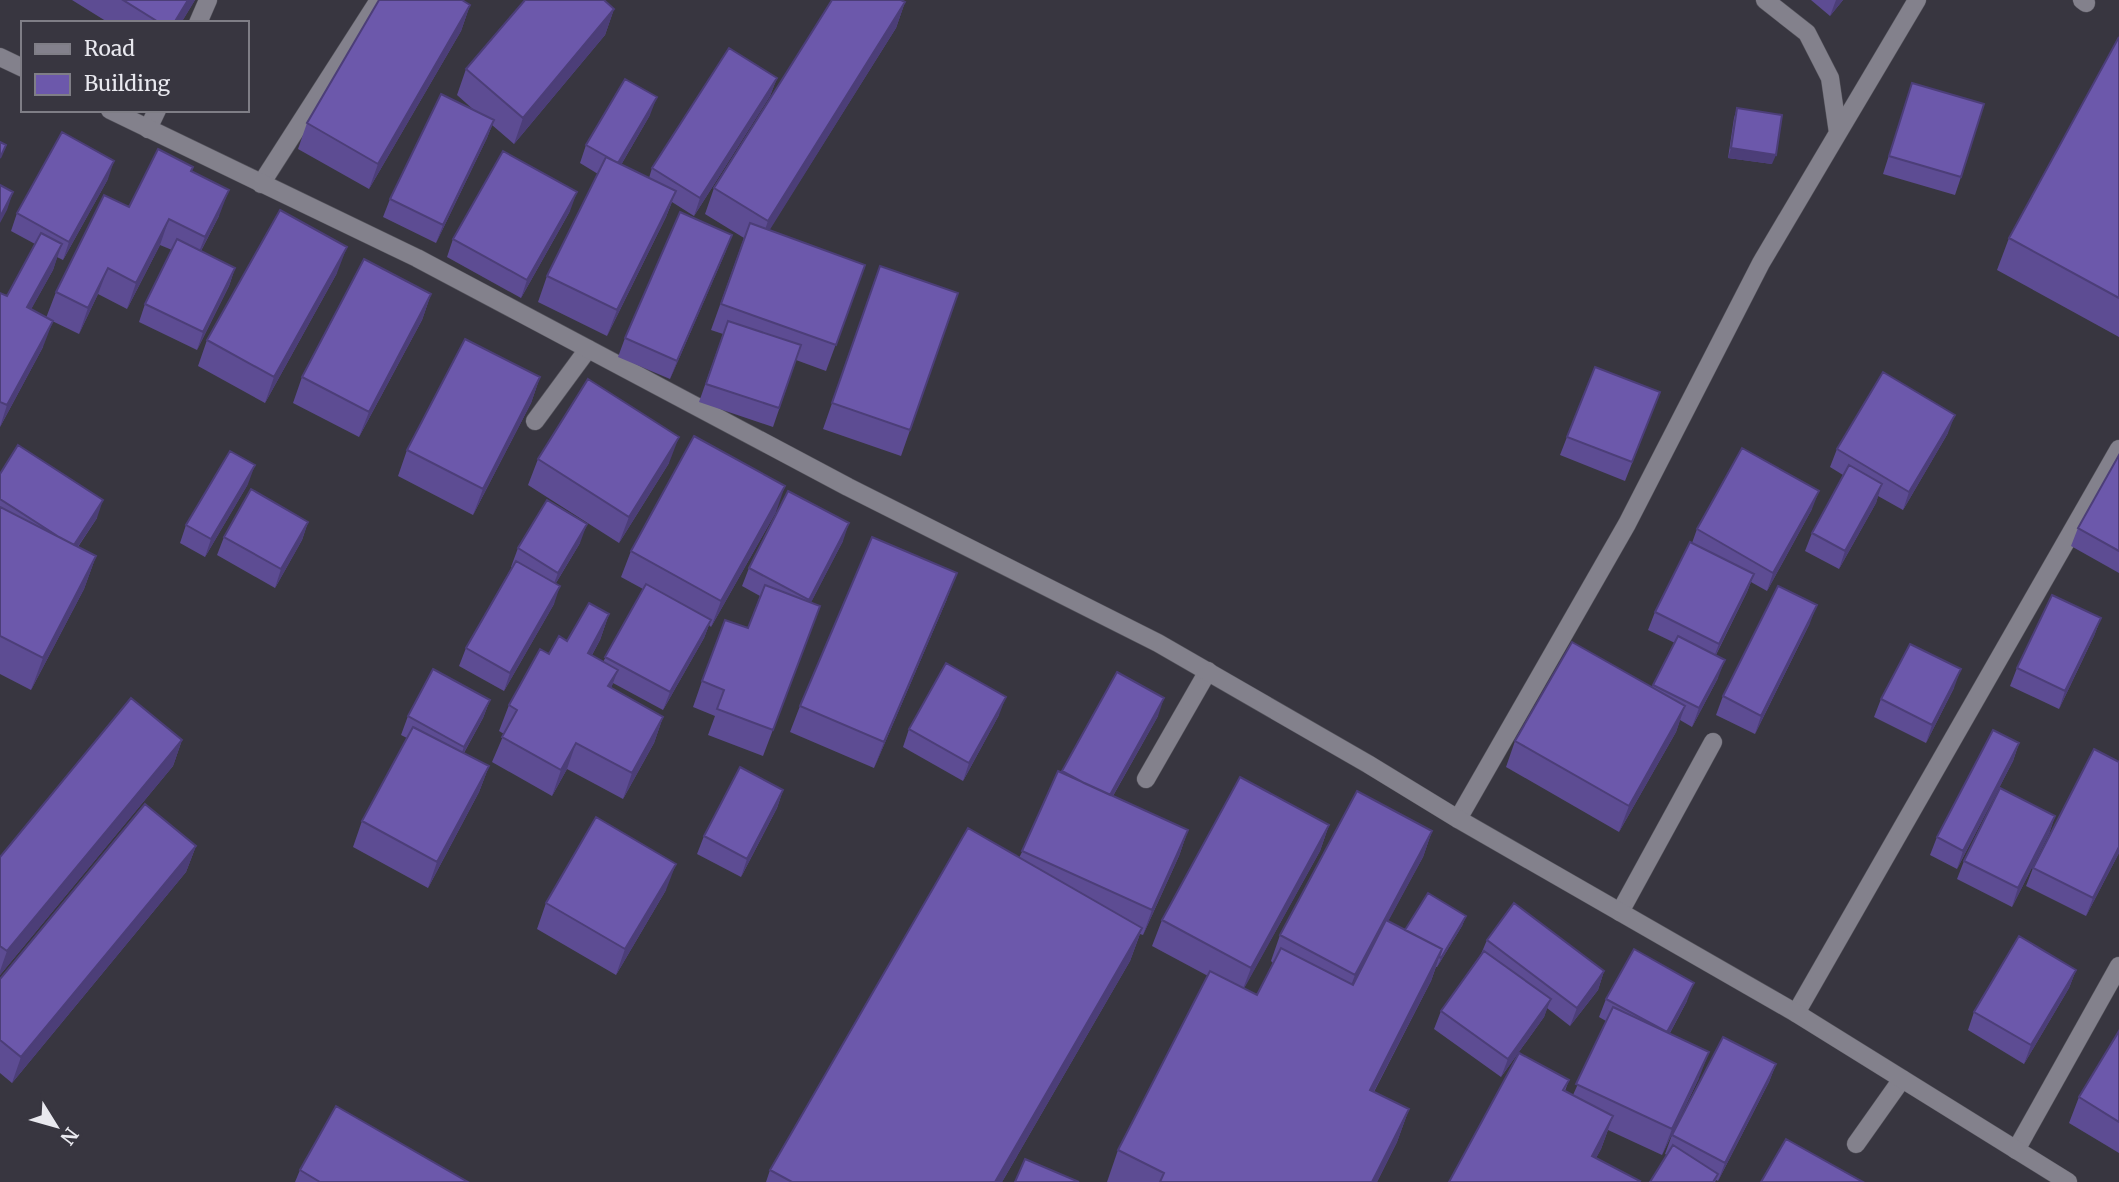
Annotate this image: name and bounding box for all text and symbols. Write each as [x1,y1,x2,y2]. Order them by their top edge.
legend [21,21,248,112]
text: Road [84,35,135,62]
text: Building [84,70,171,97]
north arrow [21,1091,91,1161]
text: N [55,1123,84,1149]

